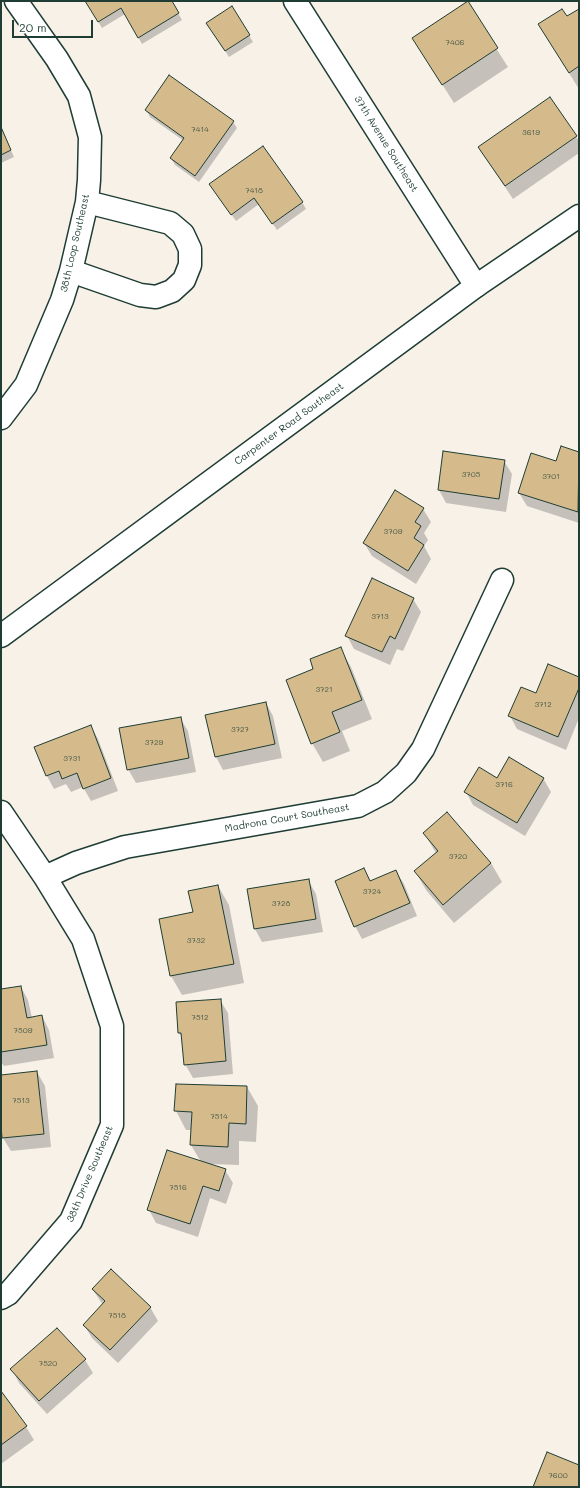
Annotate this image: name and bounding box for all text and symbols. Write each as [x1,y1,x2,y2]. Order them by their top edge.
scale bar [14,12,95,38]
text: 20 m [19,19,47,35]
house number: 7406 [446,38,464,48]
street label: 37th Avenue Southeast [351,94,421,194]
house number: 7414 [191,125,209,135]
house number: 3619 [522,128,540,138]
house number: 7418 [245,186,263,196]
street label: 38th Loop Southeast [58,193,92,293]
street label: Carpenter Road Southeast [232,380,346,468]
house number: 3705 [462,470,480,480]
house number: 3701 [542,472,560,482]
house number: 3709 [384,527,402,537]
house number: 3713 [371,612,389,622]
house number: 3721 [315,685,333,695]
house number: 3712 [534,700,552,710]
house number: 3727 [231,725,249,735]
house number: 3729 [145,738,163,748]
house number: 3731 [63,754,81,764]
house number: 3716 [495,780,513,790]
street label: Madrona Court Southeast [224,801,350,835]
house number: 3720 [449,852,467,862]
house number: 3724 [363,887,381,897]
house number: 3728 [272,899,290,909]
house number: 3732 [187,936,205,946]
house number: 7512 [191,1013,209,1023]
house number: 7509 [14,1026,32,1036]
house number: 7513 [12,1096,30,1106]
house number: 7514 [210,1112,228,1122]
street label: 38th Drive Southeast [64,1124,116,1224]
house number: 7516 [169,1183,187,1193]
house number: 7518 [108,1311,126,1321]
house number: 7520 [39,1359,57,1369]
house number: 7600 [548,1471,568,1481]

